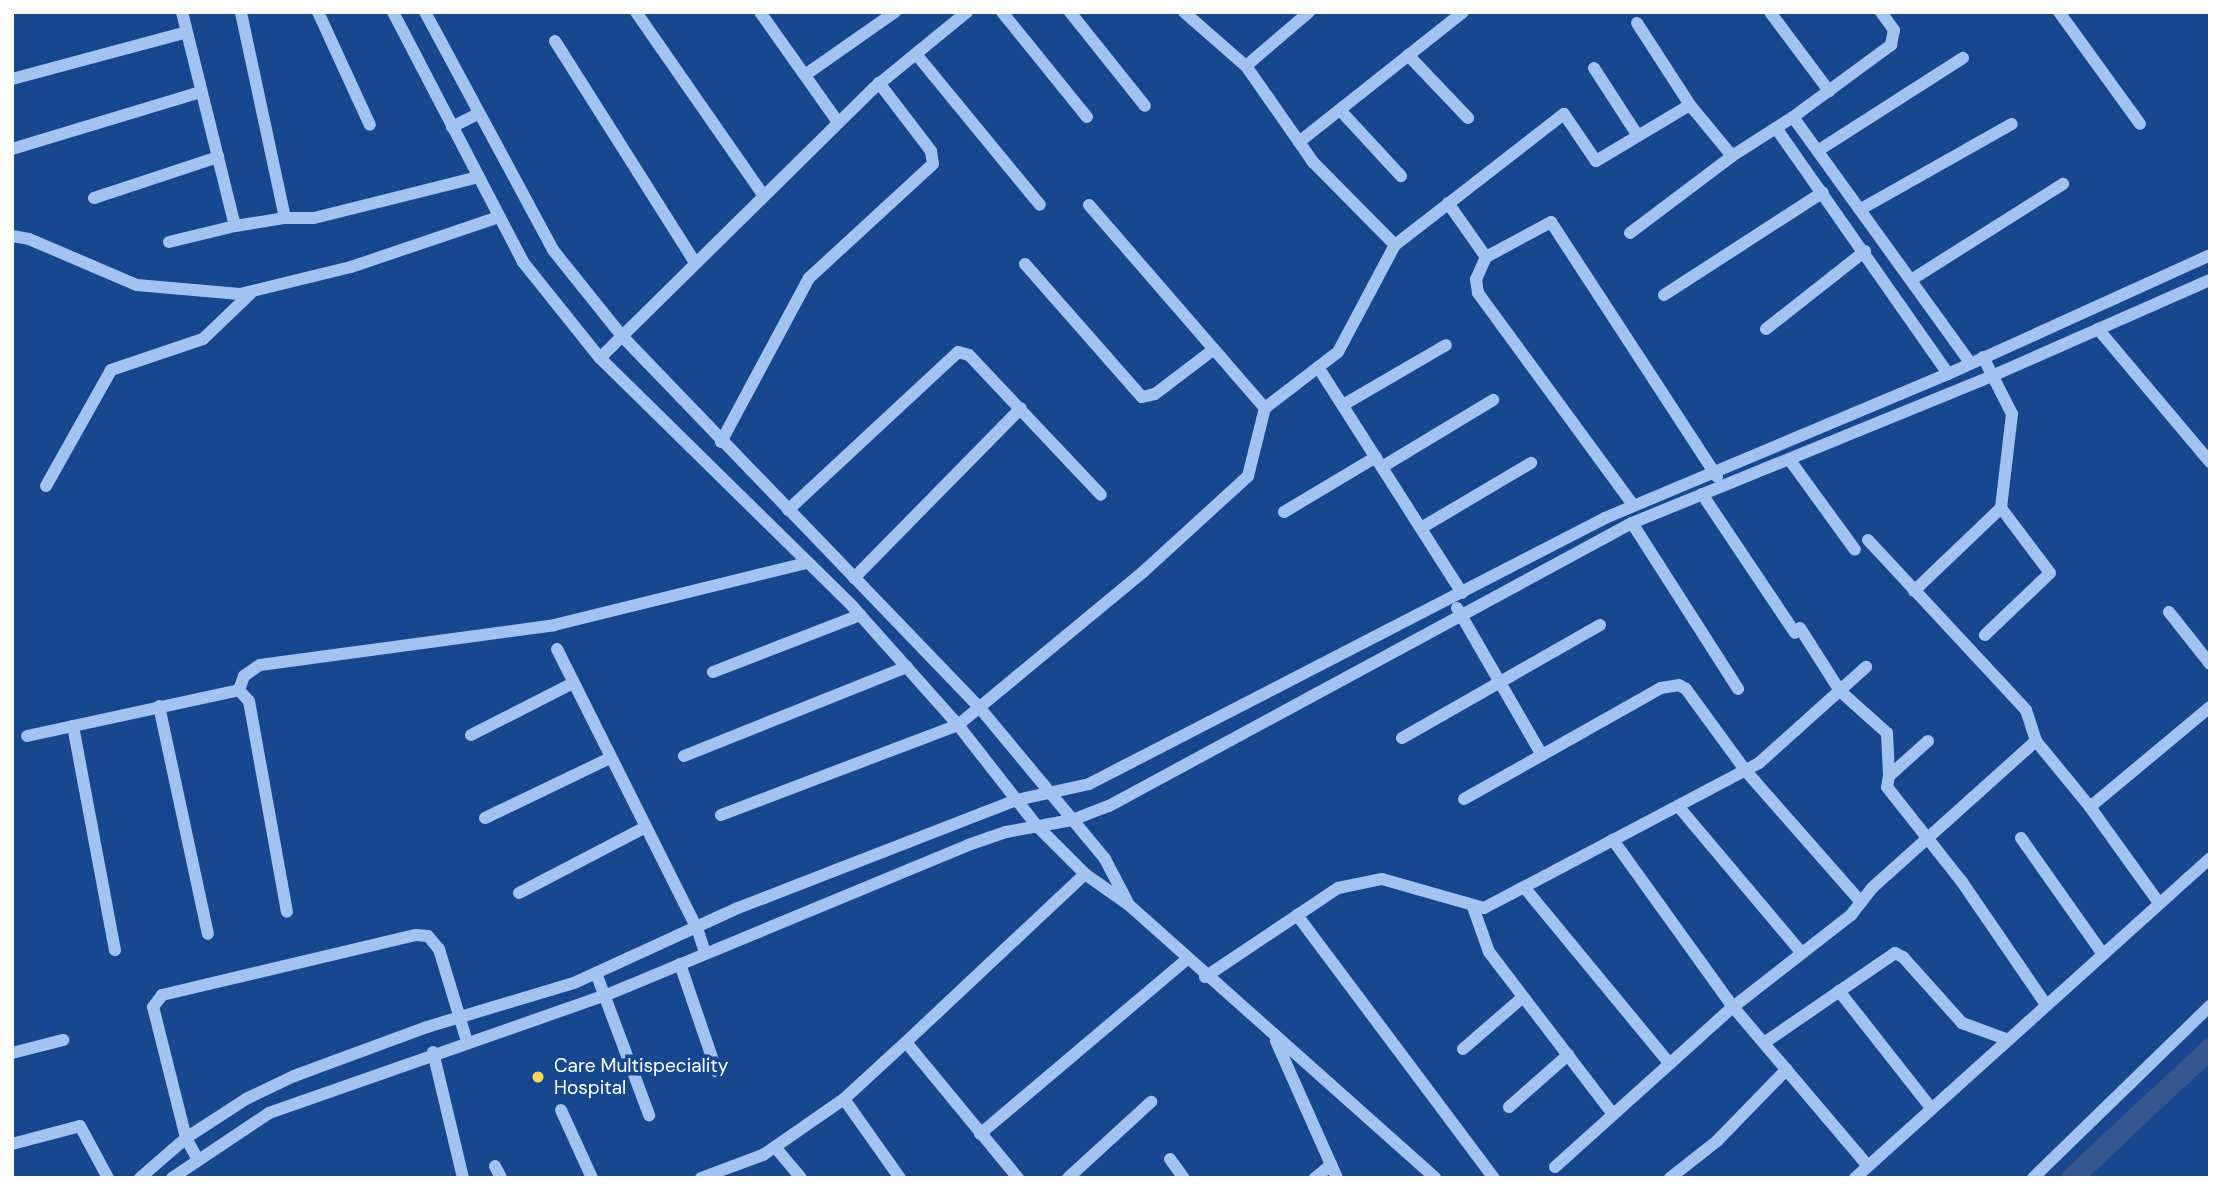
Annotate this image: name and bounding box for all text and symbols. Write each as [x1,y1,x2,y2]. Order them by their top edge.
place label: Care Multispeciality Hospital [554,1055,728,1099]
marker: Care Multispeciality Hospital [528,1067,548,1087]

